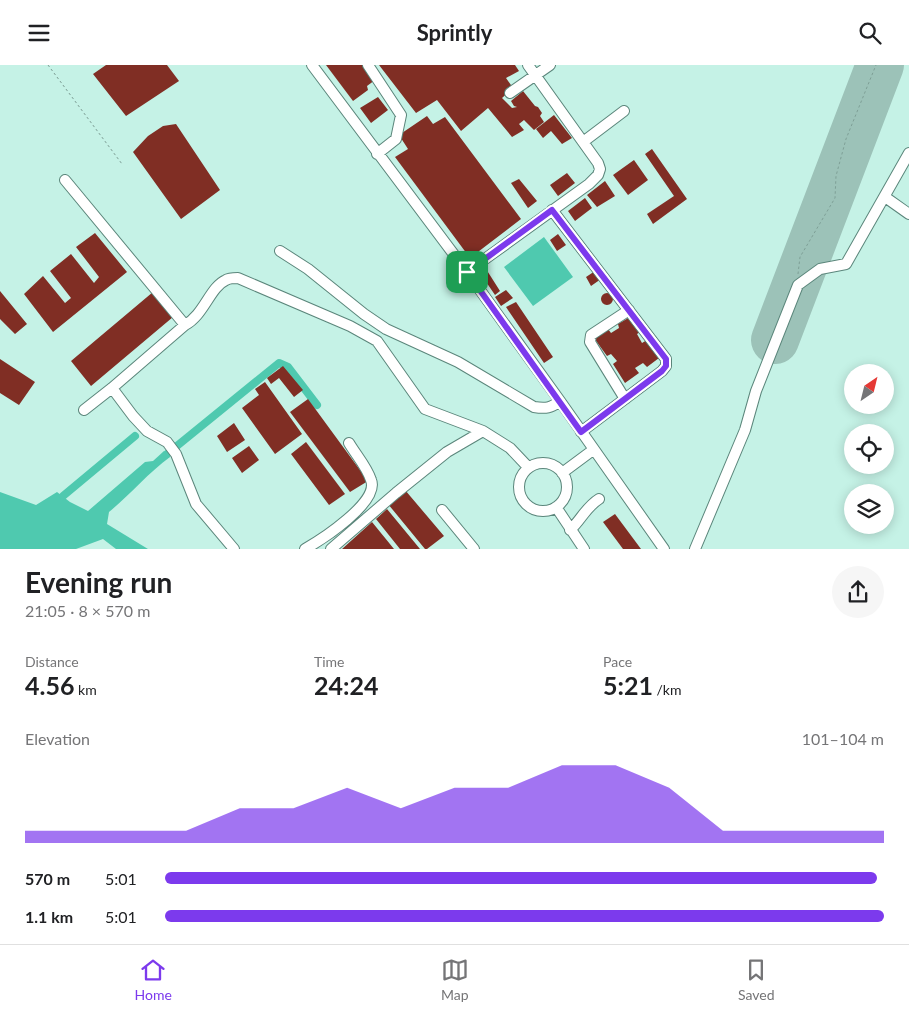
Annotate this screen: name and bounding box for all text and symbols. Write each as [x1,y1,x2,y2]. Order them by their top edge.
icon: menu [25,19,53,47]
text: Sprintly [417,19,492,46]
icon: search [856,19,884,47]
pin [446,251,488,293]
icon: arrive [453,258,481,286]
north arrow [844,364,894,414]
map controls [844,364,894,534]
button: locate [844,424,894,474]
button: layers [844,484,894,534]
text: Evening run [25,565,172,599]
button: share [832,566,884,618]
text: 21:05 · 8 × 570 m [25,601,150,620]
text: Distance [25,653,79,670]
text: Time [314,653,345,670]
text: Pace [603,653,632,670]
text: 4.56 [25,670,74,700]
text: 24:24 [314,670,378,700]
text: 5:21 [603,670,653,700]
text: km [74,681,97,698]
text: /km [653,681,682,698]
text: Elevation [25,729,90,748]
text: 101–104 m [802,729,884,748]
text: 570 m [25,869,70,888]
text: 5:01 [105,869,137,888]
text: 1.1 km [25,907,73,926]
text: 5:01 [105,907,137,926]
tab: Home [135,956,172,1003]
tab: Map [441,956,469,1003]
tab: Saved [738,956,774,1003]

